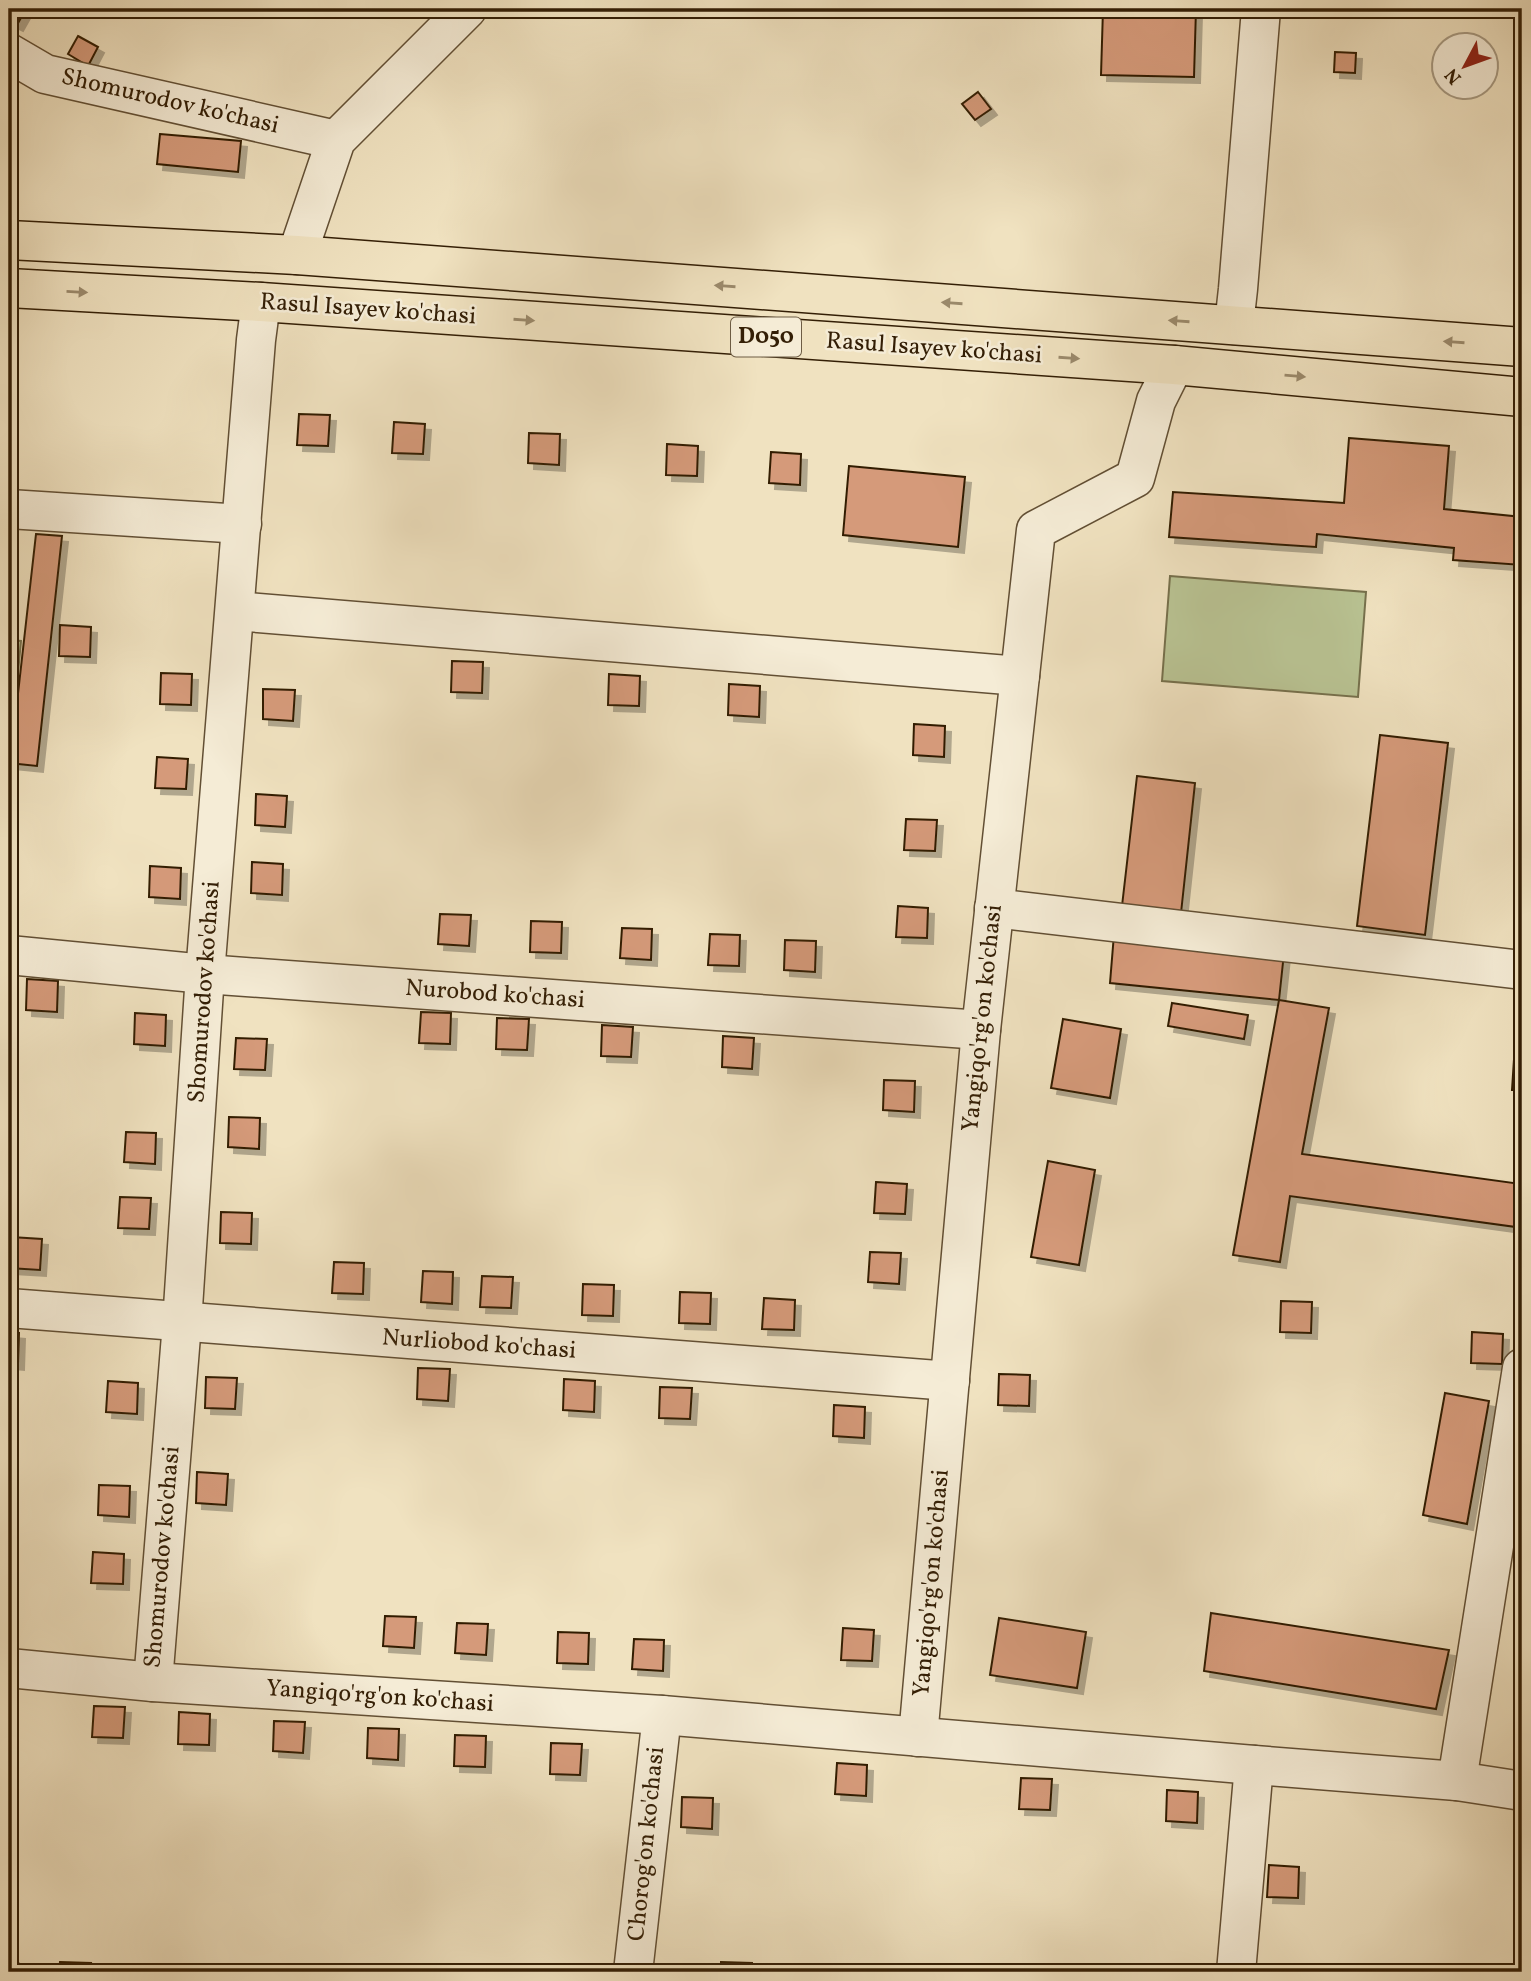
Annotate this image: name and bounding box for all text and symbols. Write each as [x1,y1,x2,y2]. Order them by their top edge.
north arrow [1430,32,1500,102]
street label: Shomurodov ko'chasi [58,60,282,144]
text: N [1439,62,1468,90]
one-way arrow [714,280,736,291]
street label: Rasul Isayev ko'chasi [259,285,477,335]
one-way arrow [66,287,88,298]
one-way arrow [940,297,962,308]
one-way arrow [513,315,535,326]
one-way arrow [1167,315,1189,326]
road number: D050 [731,318,801,356]
street label: Rasul Isayev ko'chasi [825,324,1043,374]
one-way arrow [1443,336,1465,347]
one-way arrow [1058,353,1080,364]
one-way arrow [1285,371,1307,382]
street label: Shomurodov ko'chasi [180,880,230,1104]
street label: Yangiqo'rg'on ko'chasi [954,903,1012,1133]
street label: Nurobod ko'chasi [404,972,586,1018]
street label: Nurliobod ko'chasi [381,1321,577,1369]
street label: Shomurodov ko'chasi [136,1445,190,1669]
street label: Yangiqo'rg'on ko'chasi [905,1468,959,1698]
street label: Yangiqo'rg'on ko'chasi [265,1672,495,1722]
street label: Chorog'on ko'chasi [620,1745,674,1943]

